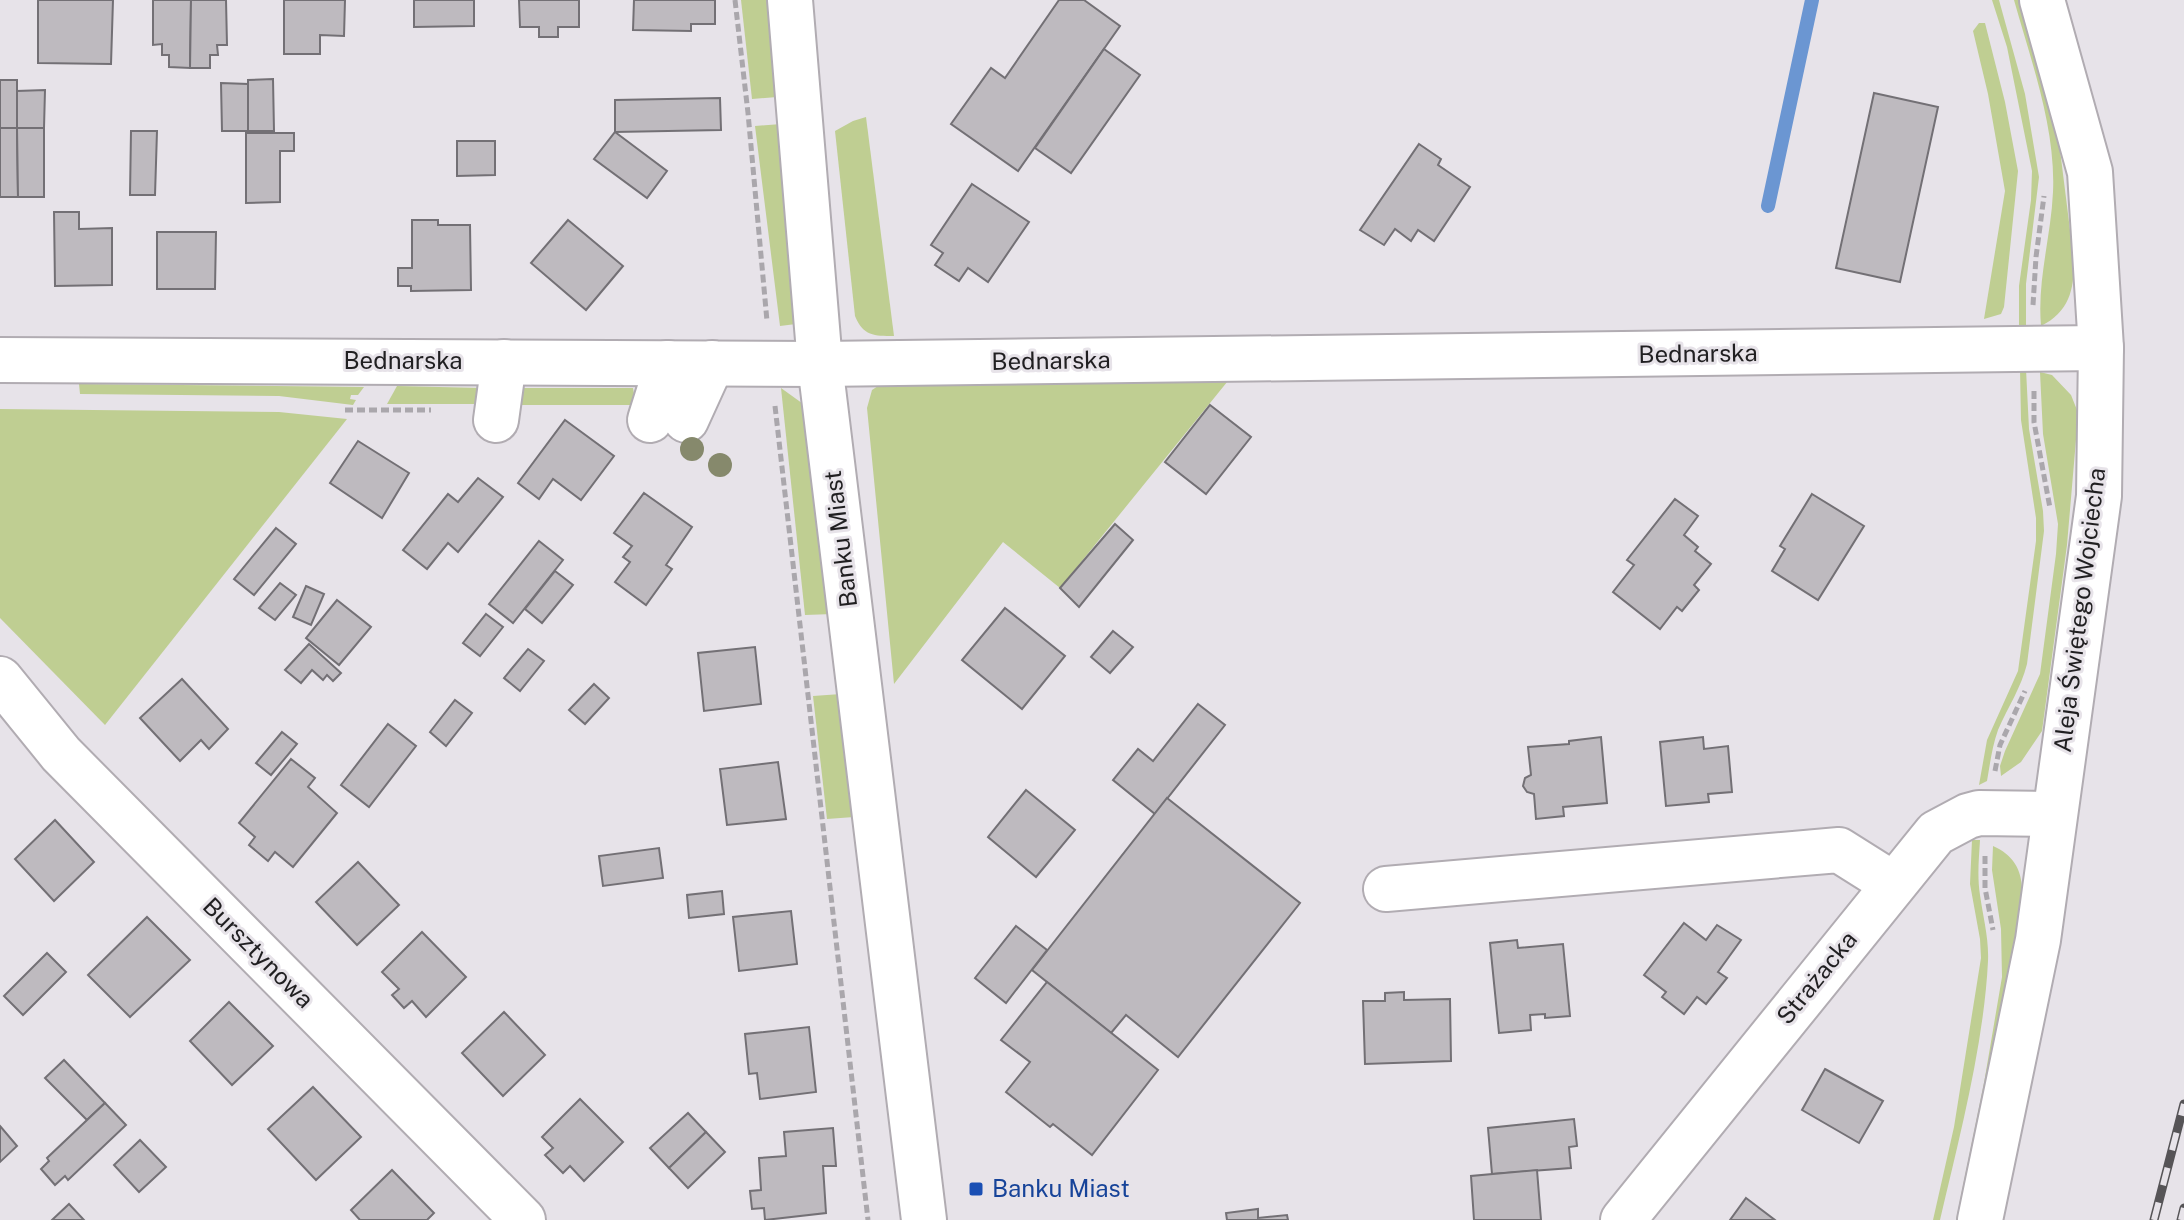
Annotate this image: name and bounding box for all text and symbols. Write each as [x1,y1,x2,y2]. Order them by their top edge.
street label: Bednarska [1638,338,1758,368]
street label: Bednarska [991,345,1111,375]
street label: Bednarska [343,346,463,374]
street label: Aleja Świętego Wojciecha [2048,466,2110,754]
street label: Banku Miast [818,469,862,609]
street label: Bursztynowa [198,891,320,1013]
street label: Strażacka [1770,925,1862,1029]
place label: Banku Miast [992,1174,1130,1202]
marker: Banku Miast [967,1180,985,1198]

